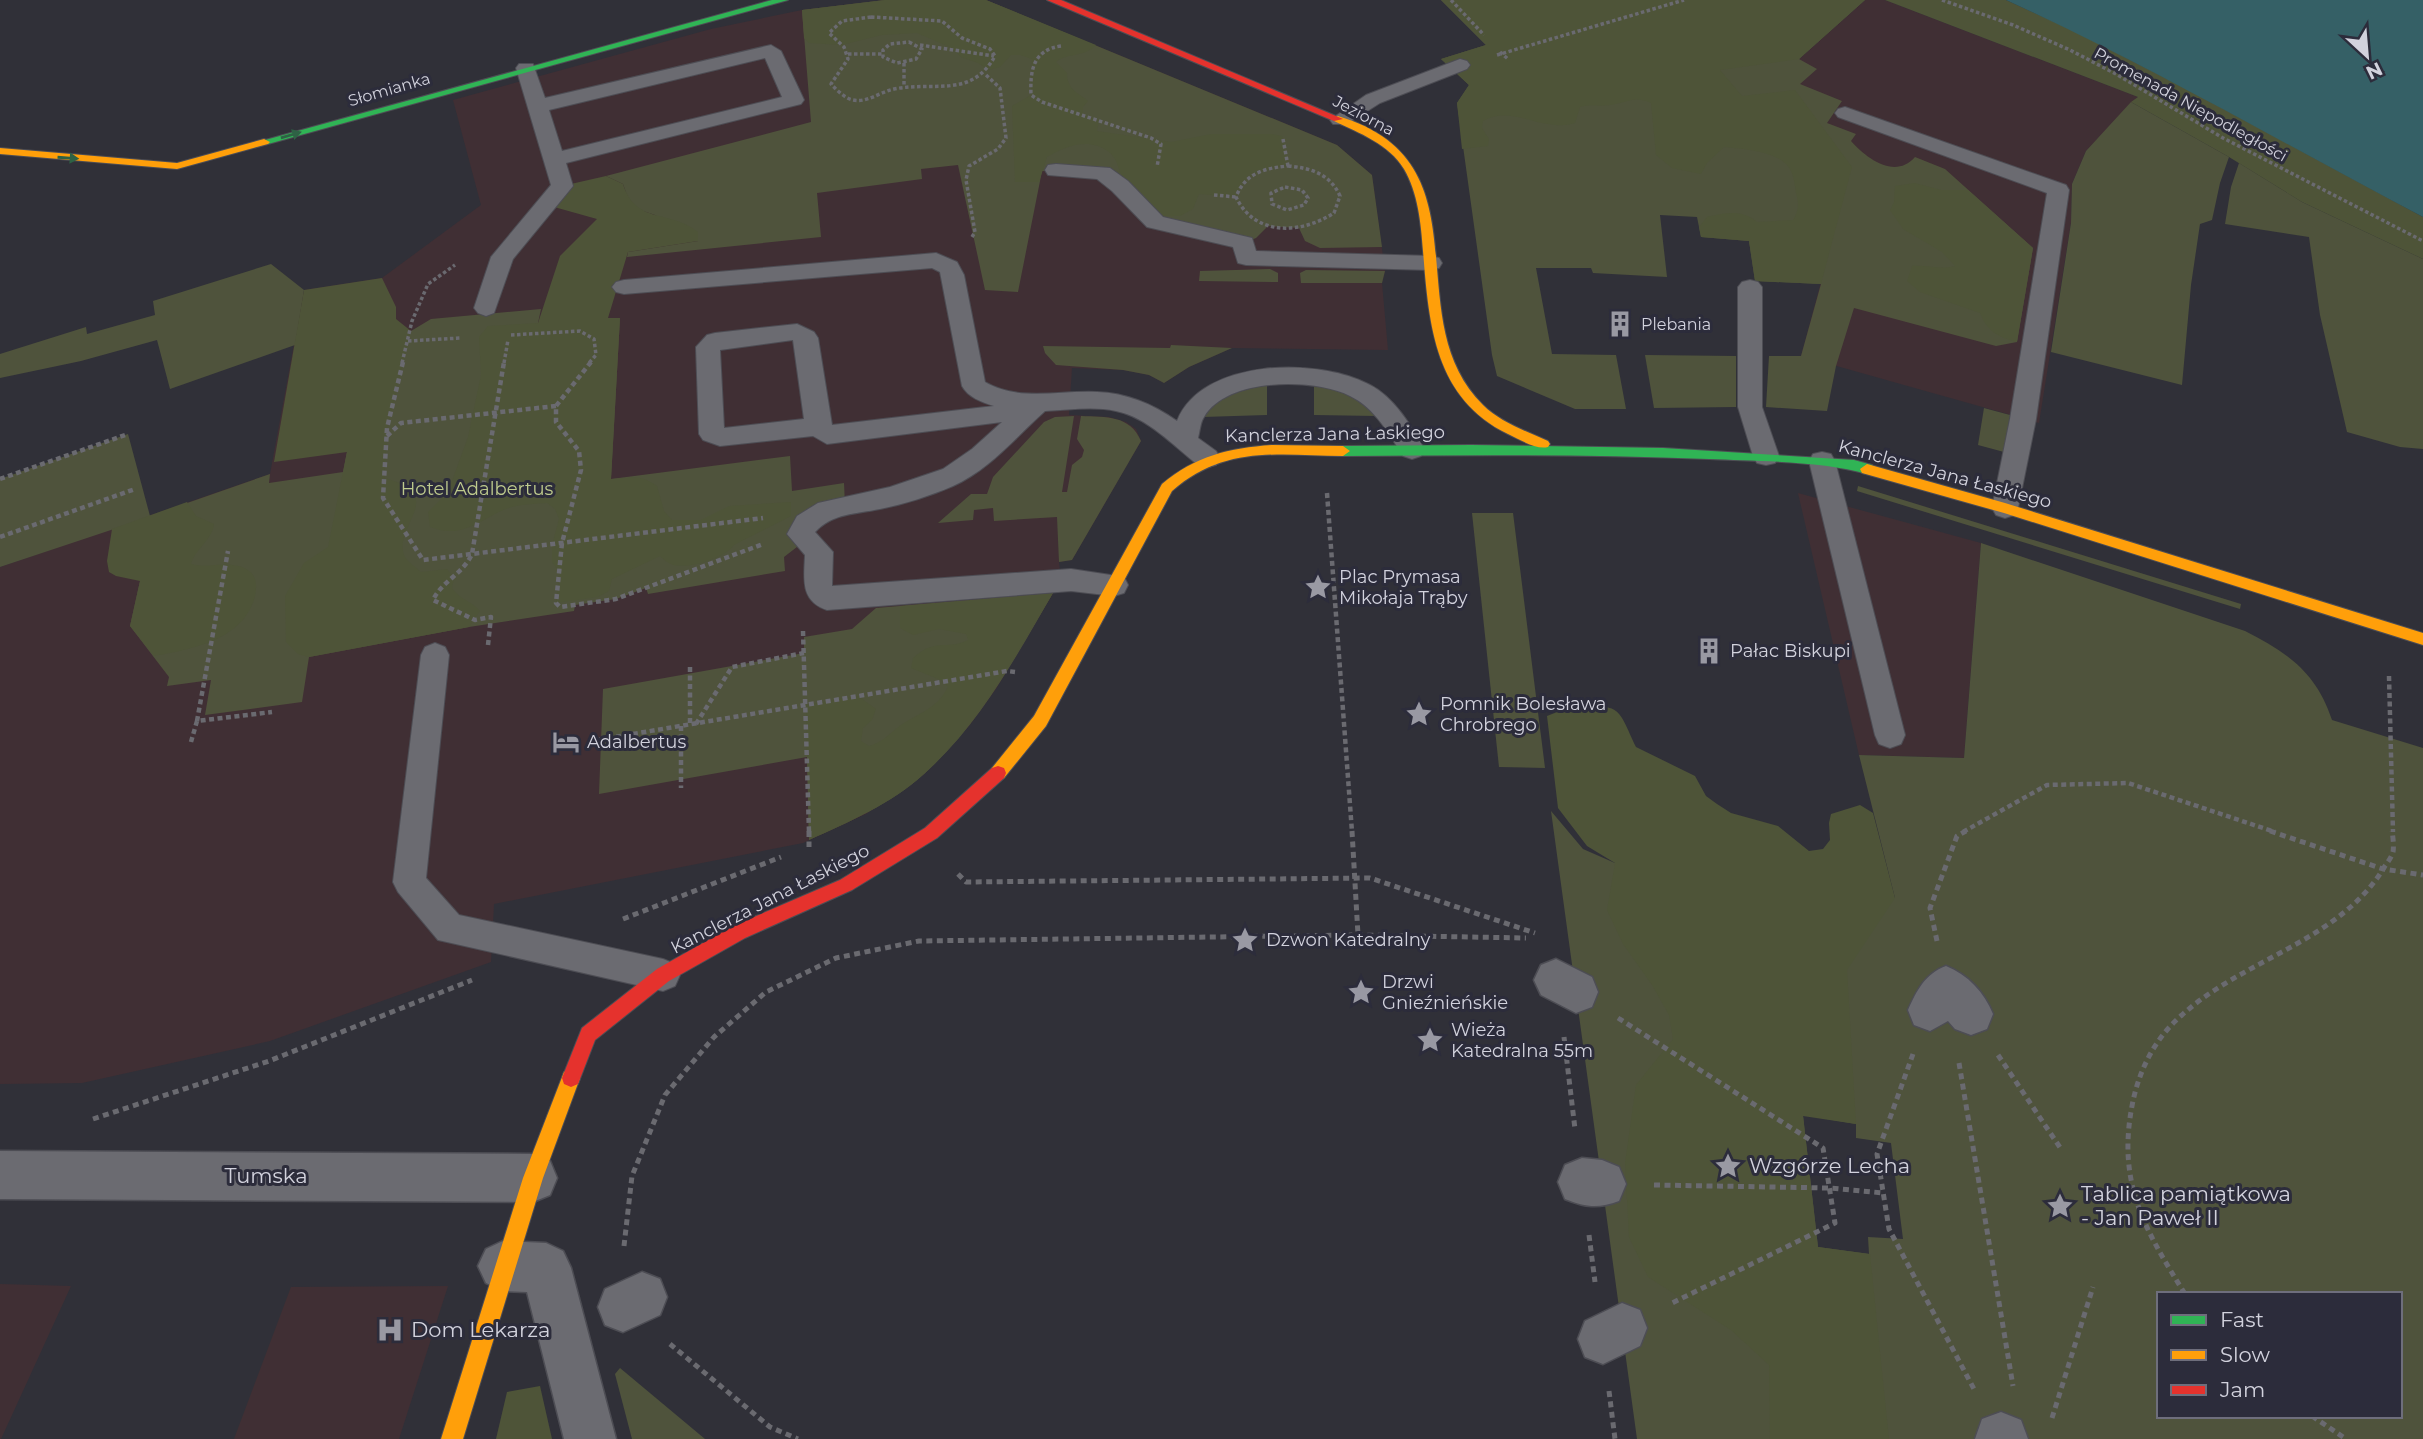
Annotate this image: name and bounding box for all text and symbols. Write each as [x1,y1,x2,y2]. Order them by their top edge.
north arrow [2332,21,2402,91]
street label: Promenada Niepodległości [2091,43,2291,166]
text: N [2362,57,2386,85]
street label: Słomianka [346,69,432,110]
street label: Jeziorna [1329,91,1398,139]
one-way arrow [280,129,301,139]
one-way arrow [57,153,79,164]
building icon: Plebania [1605,309,1635,339]
place label: Plebania [1641,315,1711,334]
street label: Kanclerza Jana Łaskiego [1225,421,1445,447]
street label: Kanclerza Jana Łaskiego [1836,435,2054,513]
park label: Hotel Adalbertus [401,478,553,500]
place label: Plac Prymasa Mikołaja Trąby [1339,566,1468,609]
place icon: Plac Prymasa Mikołaja Trąby [1303,572,1333,602]
building icon: Pałac Biskupi [1694,636,1724,666]
place label: Pałac Biskupi [1730,640,1851,662]
place label: Pomnik Bolesława Chrobrego [1440,693,1606,736]
place icon: Pomnik Bolesława Chrobrego [1404,699,1434,729]
hotel icon: Adalbertus [551,727,581,757]
place label: Adalbertus [587,731,686,753]
street label: Kanclerza Jana Łaskiego [667,839,873,959]
place icon: Dzwon Katedralny [1230,925,1260,955]
place label: Dzwon Katedralny [1266,929,1431,951]
place label: Drzwi Gnieźnieńskie [1382,971,1508,1014]
place icon: Drzwi Gnieźnieńskie [1346,977,1376,1007]
place label: Wieża Katedralna 55m [1451,1019,1593,1062]
place icon: Wieża Katedralna 55m [1415,1025,1445,1055]
place icon: Wzgórze Lecha [1713,1151,1743,1181]
place label: Wzgórze Lecha [1749,1153,1910,1178]
street label: Tumska [224,1163,308,1188]
place label: Tablica pamiątkowa - Jan Paweł II [2081,1181,2291,1230]
place icon: Tablica pamiątkowa - Jan Paweł II [2045,1191,2075,1221]
legend [2157,1292,2402,1418]
text: Fast [2220,1307,2264,1332]
hospital icon: Dom Lekarza [375,1315,405,1345]
place label: Dom Lekarza [411,1317,550,1342]
text: Slow [2220,1342,2270,1367]
text: Jam [2219,1377,2265,1402]

